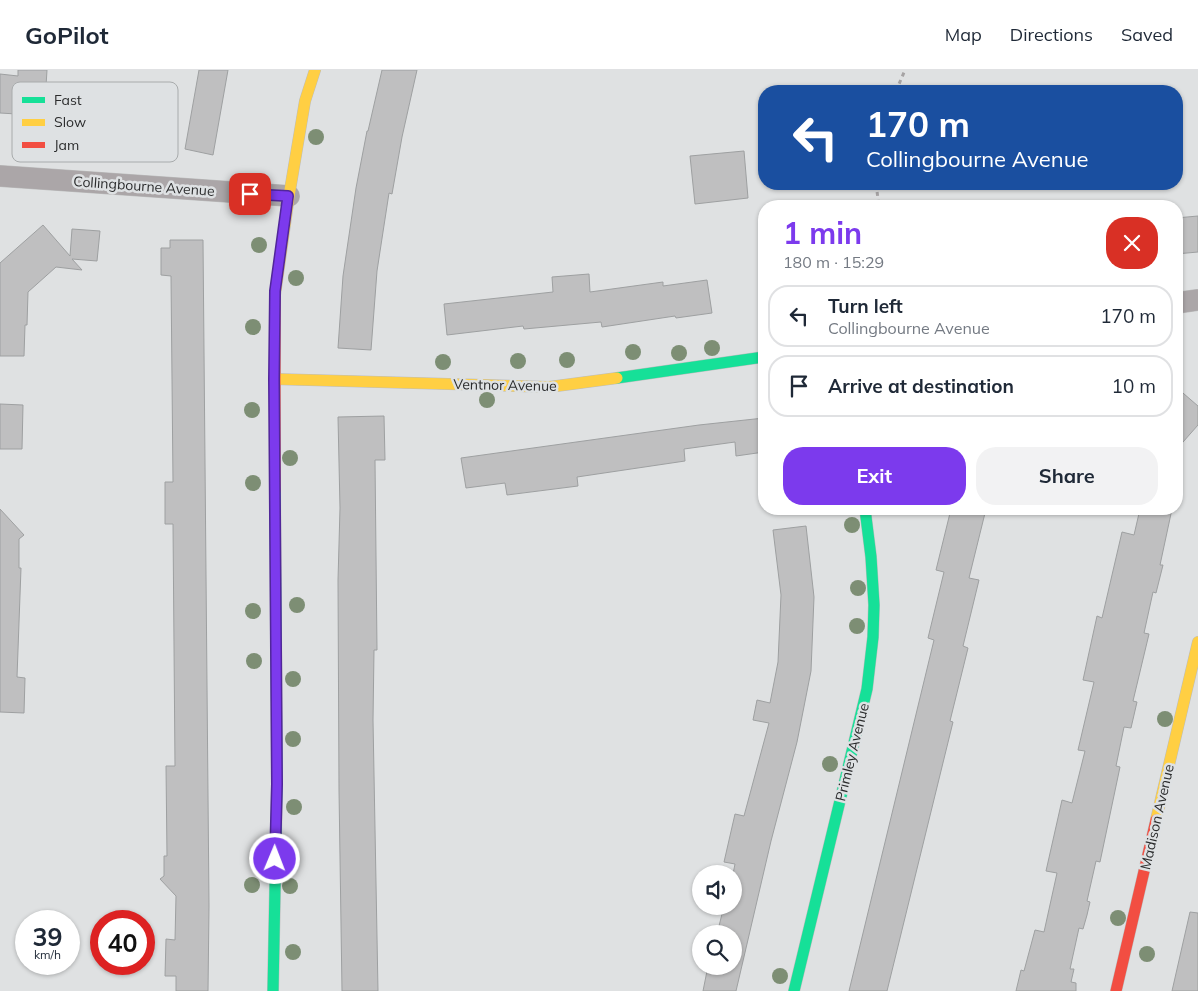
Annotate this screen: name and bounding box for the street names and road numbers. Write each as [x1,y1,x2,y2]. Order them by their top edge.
street label: Collingbourne Avenue [73,172,215,200]
street label: Ventnor Avenue [453,375,557,395]
street label: Primley Avenue [831,701,873,803]
street label: Madison Avenue [1136,762,1178,872]

